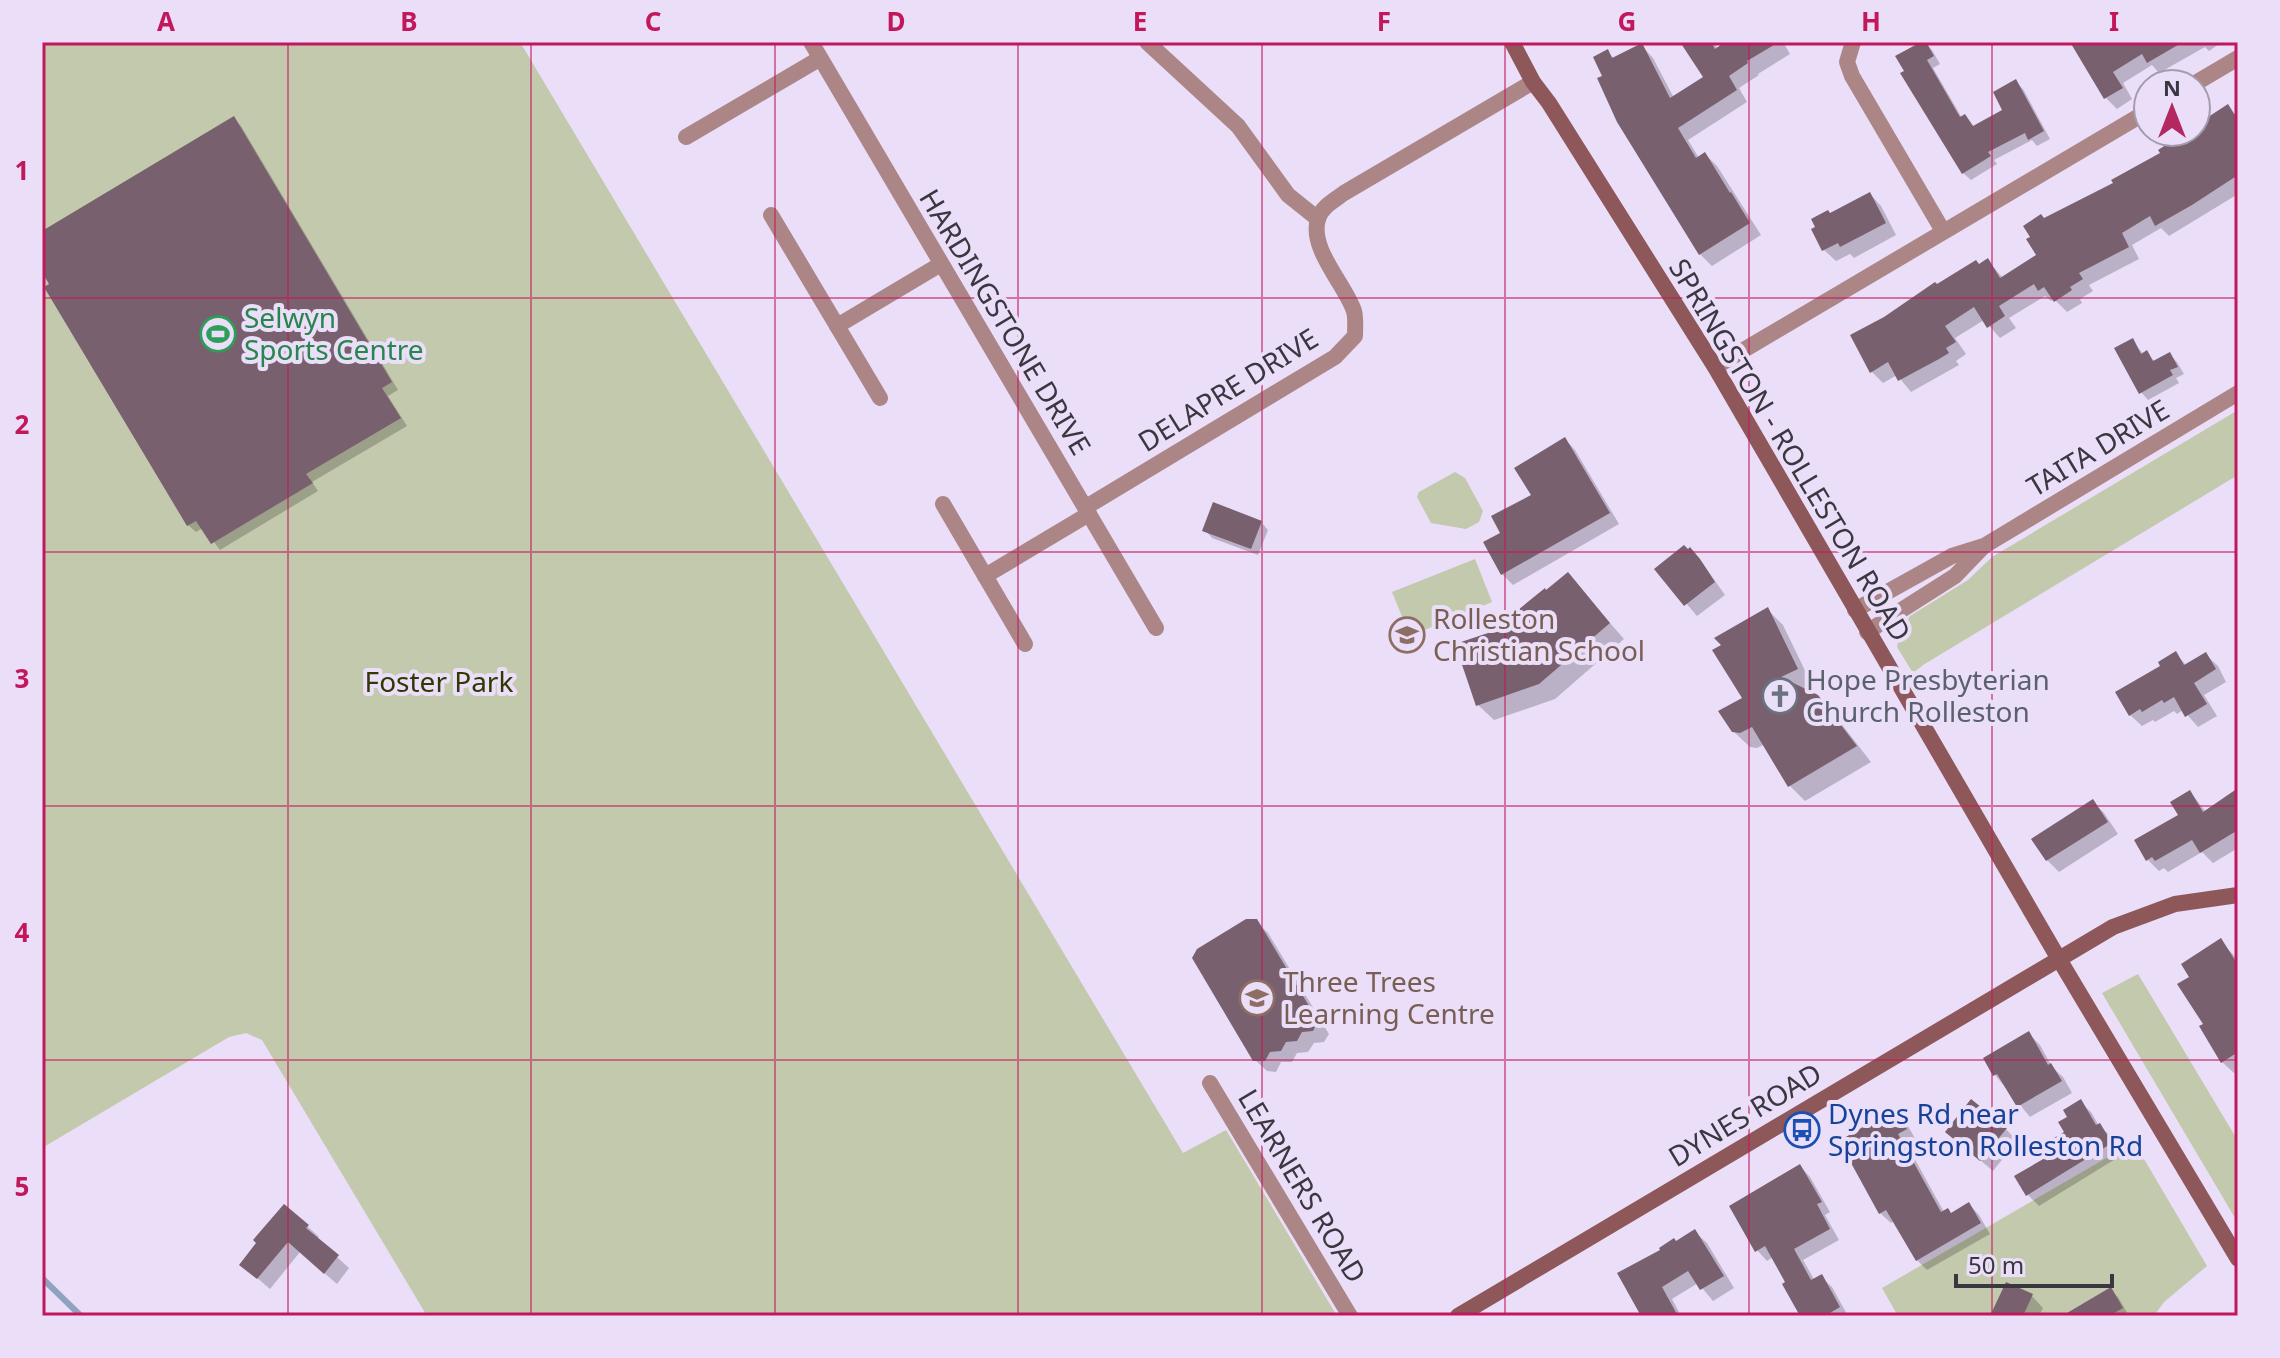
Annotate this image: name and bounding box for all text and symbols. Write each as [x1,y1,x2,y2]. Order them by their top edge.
text: A [157,3,175,39]
text: B [400,3,418,39]
text: C [645,3,661,39]
text: D [886,3,906,39]
text: E [1133,3,1147,39]
text: F [1377,3,1391,39]
text: G [1618,3,1636,39]
text: H [1861,3,1881,39]
text: I [2109,3,2119,39]
north arrow [2132,68,2212,148]
text: N [2163,72,2181,102]
text: 1 [15,152,29,188]
street label: HARDINGSTONE DRIVE [911,182,1100,461]
street label: SPRINGSTON - ROLLESTON ROAD [1661,251,1920,648]
place label: Selwyn Sports Centre [244,298,424,368]
sports icon: Selwyn Sports Centre [199,315,237,353]
street label: DELAPRE DRIVE [1130,319,1325,460]
street label: TAITA DRIVE [2019,390,2176,505]
text: 2 [15,406,30,442]
place label: Rolleston Christian School [1433,599,1645,669]
school or university icon: Rolleston Christian School [1388,616,1426,654]
text: 3 [15,660,29,696]
place label: Hope Presbyterian Church Rolleston [1806,660,2050,730]
park label: Foster Park [365,662,513,700]
church icon: Hope Presbyterian Church Rolleston [1761,677,1799,715]
text: 4 [15,914,30,950]
place label: Three Trees Learning Centre [1283,962,1495,1032]
school or university icon: Three Trees Learning Centre [1238,979,1276,1017]
street label: DYNES ROAD [1661,1053,1828,1175]
street label: LEARNERS ROAD [1230,1082,1376,1289]
place label: Dynes Rd near Springston Rolleston Rd [1828,1094,2143,1164]
bus stop icon: Dynes Rd near Springston Rolleston Rd [1783,1111,1821,1149]
text: 5 [15,1168,29,1204]
scale bar [1956,1238,2112,1288]
text: 50 m [1968,1248,2024,1281]

